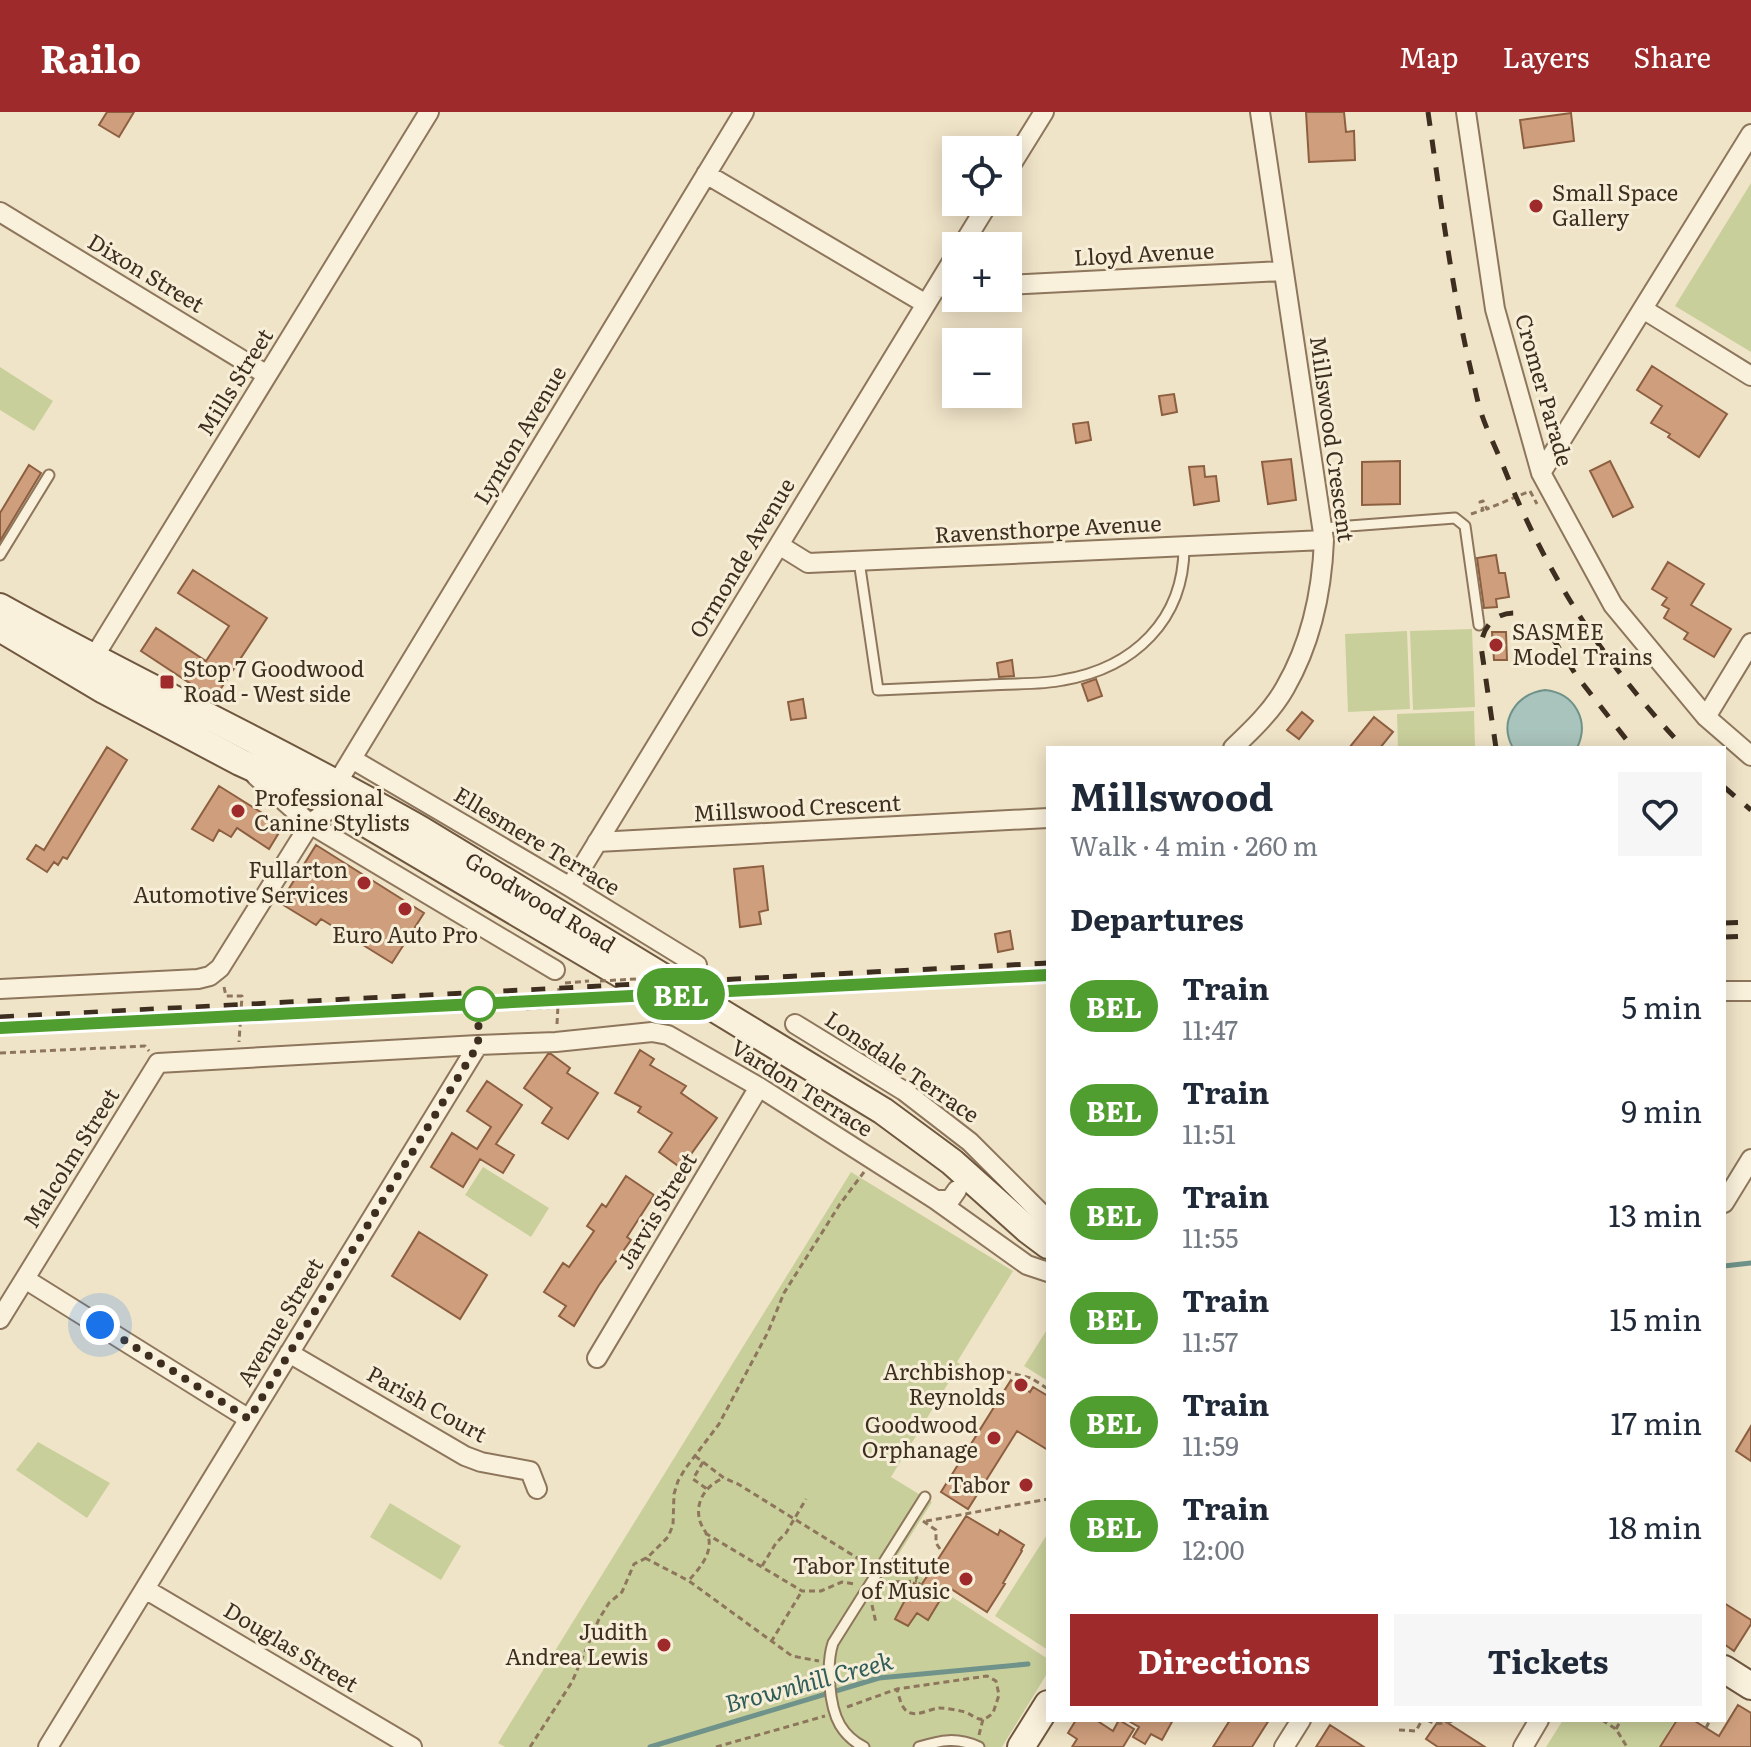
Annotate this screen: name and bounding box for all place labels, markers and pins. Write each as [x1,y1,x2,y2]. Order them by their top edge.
place label: Small Space Gallery [1552,175,1678,233]
marker: Small Space Gallery [1527,197,1545,215]
place label: SASMEE Model Trains [1512,614,1652,672]
marker: SASMEE Model Trains [1487,636,1505,654]
place label: Stop 7 Goodwood Road - West side [183,651,364,709]
marker: Stop 7 Goodwood Road - West side [158,673,176,691]
place label: Professional Canine Stylists [254,780,410,838]
marker: Professional Canine Stylists [229,802,247,820]
place label: Fullarton Automotive Services [133,852,348,910]
marker: Fullarton Automotive Services [355,874,373,892]
marker: Euro Auto Pro [396,900,414,918]
place label: Euro Auto Pro [332,917,478,950]
unlabelled marker [462,987,496,1021]
place label: Archbishop Reynolds [883,1354,1005,1412]
marker: Archbishop Reynolds [1012,1376,1030,1394]
place label: Goodwood Orphanage [862,1407,978,1465]
marker: Goodwood Orphanage [985,1429,1003,1447]
place label: Tabor [948,1467,1011,1500]
marker: Tabor [1017,1476,1035,1494]
place label: Tabor Institute of Music [792,1548,950,1606]
marker: Tabor Institute of Music [957,1570,975,1588]
place label: Judith Andrea Lewis [505,1614,648,1672]
marker: Judith Andrea Lewis [655,1636,673,1654]

